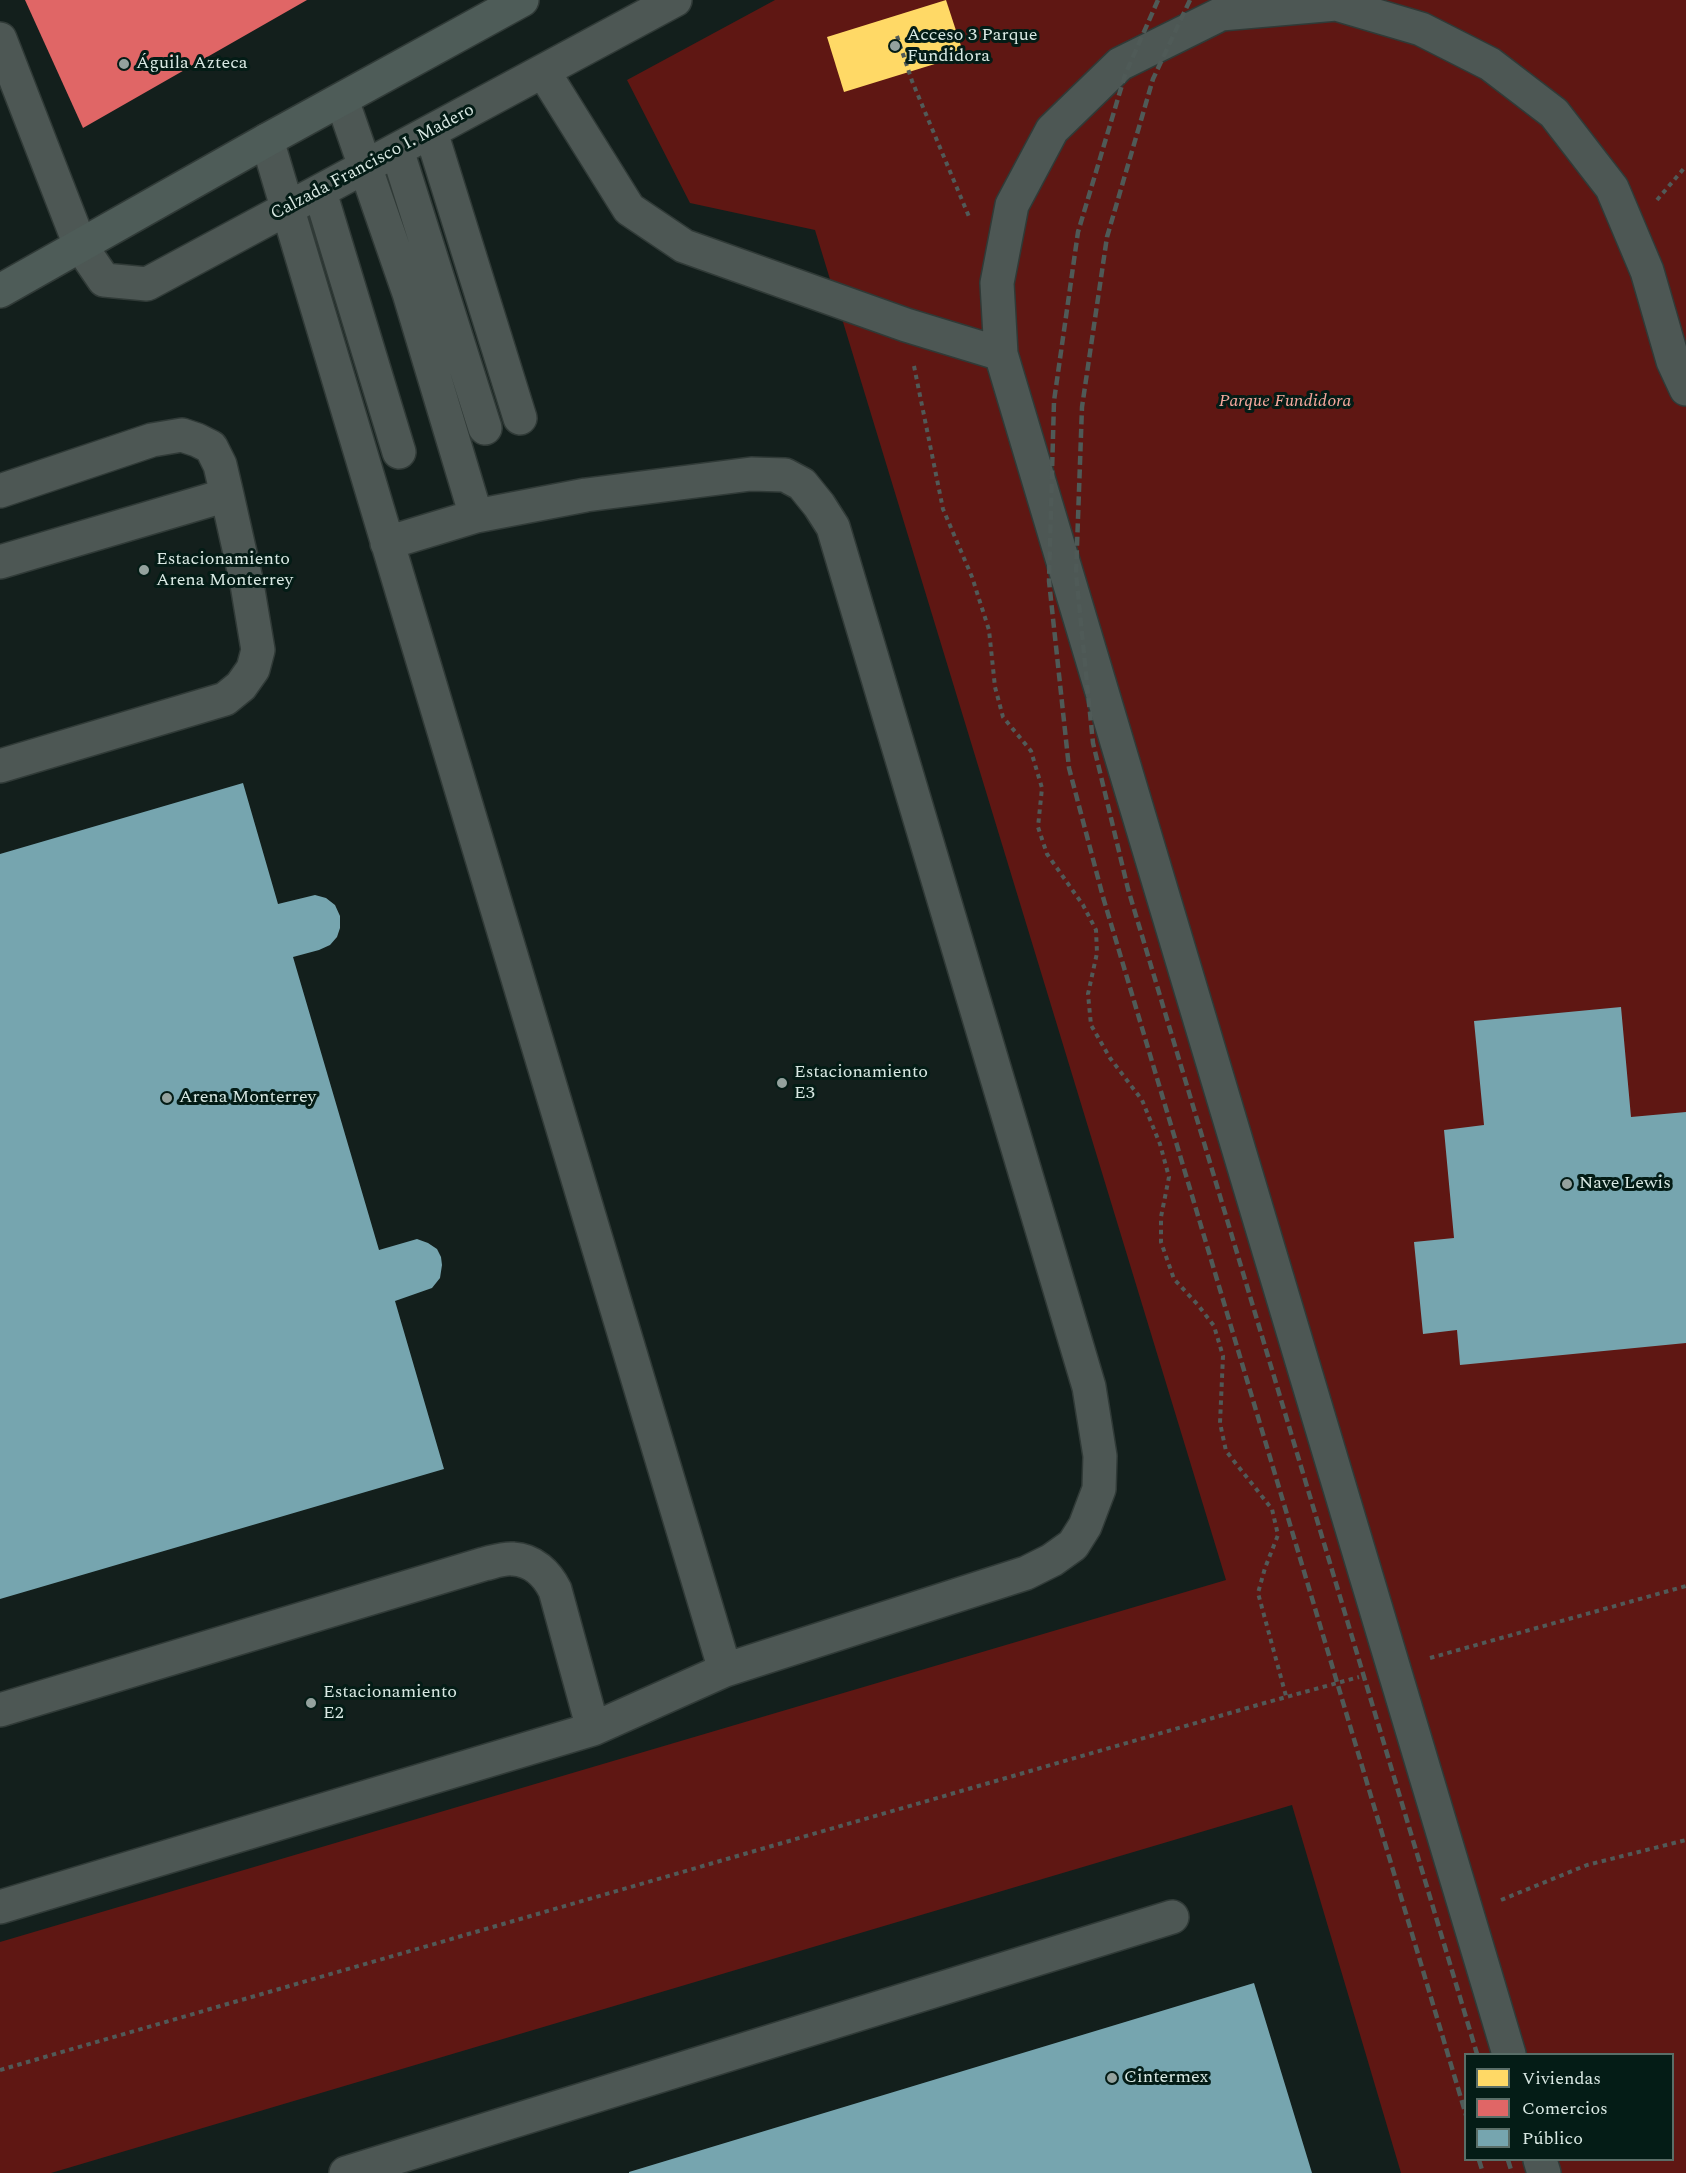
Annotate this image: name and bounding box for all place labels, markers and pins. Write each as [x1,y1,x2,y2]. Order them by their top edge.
place label: Acceso 3 Parque Fundidora [907,25,1038,68]
marker: Acceso 3 Parque Fundidora [888,39,902,53]
place label: Águila Azteca [136,53,248,75]
marker: Águila Azteca [117,57,131,71]
place label: Estacionamiento Arena Monterrey [156,549,293,592]
marker: Estacionamiento Arena Monterrey [137,563,151,577]
place label: Estacionamiento E3 [794,1062,928,1104]
marker: Estacionamiento E3 [775,1076,789,1090]
place label: Arena Monterrey [179,1087,316,1109]
marker: Arena Monterrey [160,1091,174,1105]
place label: Nave Lewis [1579,1173,1671,1195]
marker: Nave Lewis [1560,1177,1574,1191]
place label: Estacionamiento E2 [323,1682,457,1724]
marker: Estacionamiento E2 [304,1696,318,1710]
place label: Cintermex [1124,2067,1208,2089]
marker: Cintermex [1105,2071,1119,2085]

